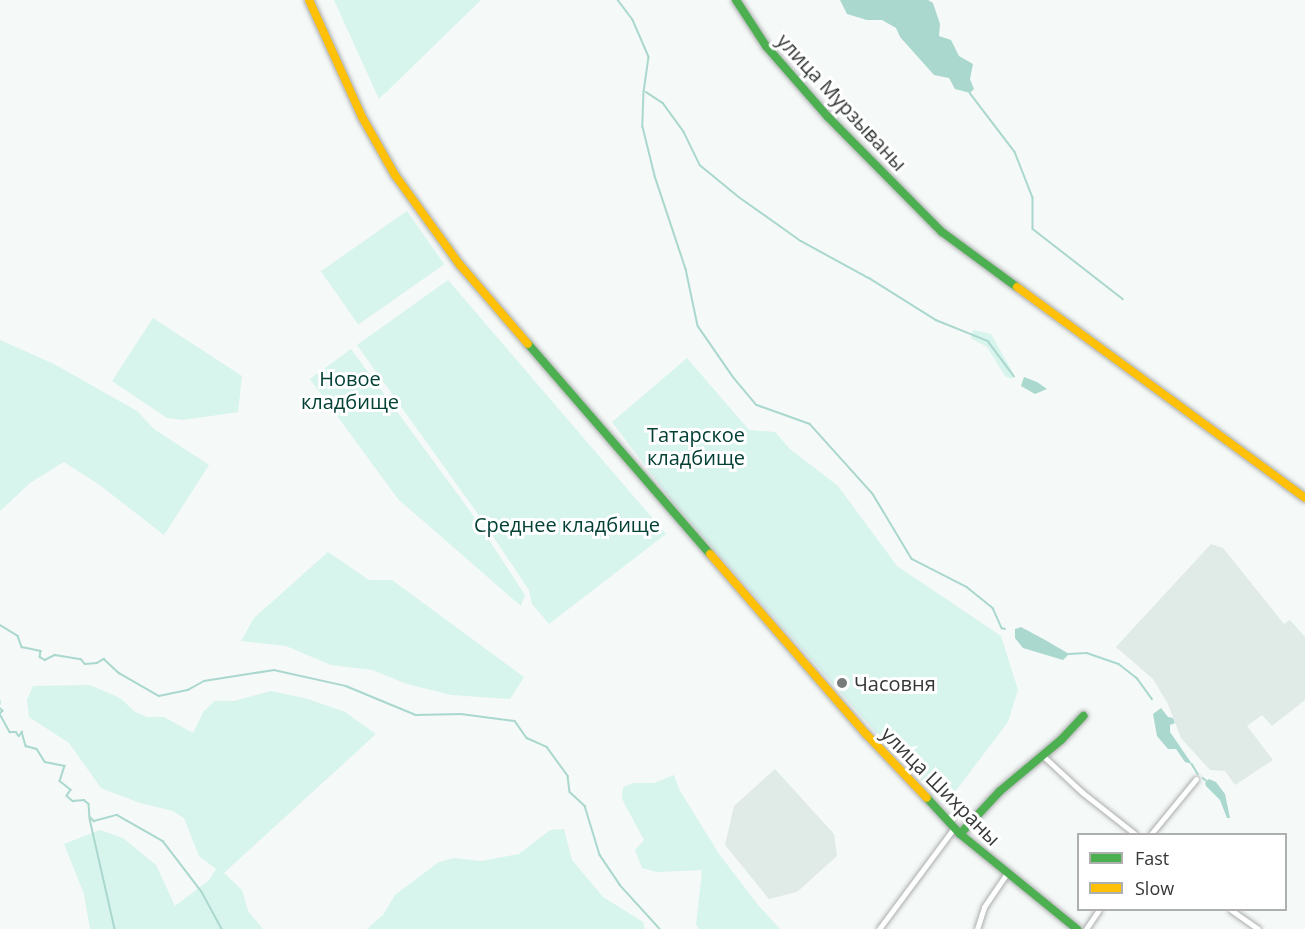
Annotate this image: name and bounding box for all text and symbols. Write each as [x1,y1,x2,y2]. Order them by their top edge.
street label: улица Мурзываны [772,28,912,176]
park label: Новое кладбище [301,366,399,413]
park label: Татарское кладбище [647,422,745,469]
park label: Среднее кладбище [474,512,660,536]
place label: Часовня [854,671,936,695]
marker: Часовня [835,676,849,690]
street label: улица Шихраны [877,722,1005,850]
legend [1077,833,1287,911]
text: Fast [1135,846,1169,870]
text: Slow [1135,876,1174,900]

